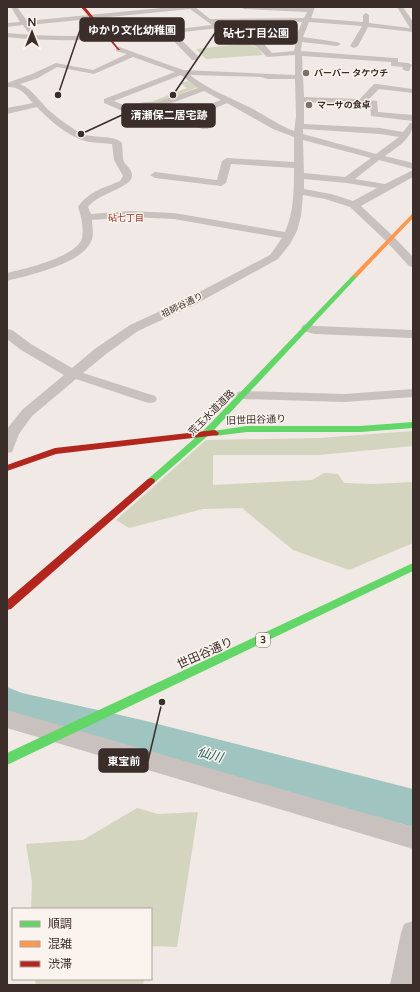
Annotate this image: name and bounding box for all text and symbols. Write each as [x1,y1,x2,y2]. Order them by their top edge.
north arrow [12,12,52,52]
text: N [28,16,36,29]
callout: ゆかり文化幼稚園 [80,18,184,41]
callout: 砧七丁目公園 [215,21,297,44]
text: ゆかり文化幼稚園 [88,24,176,37]
text: 砧七丁目公園 [223,27,289,40]
marker: バーバー タケウチ [301,68,311,78]
place label: バーバー タケウチ [314,68,388,79]
marker: マーサの食卓 [304,100,314,110]
place label: マーサの食卓 [317,100,371,111]
callout: 清瀬保二居宅跡 [122,104,215,127]
text: 清瀬保二居宅跡 [131,109,208,122]
district label: 砧七丁目 [108,213,144,224]
street label: 祖師谷通り [160,291,205,320]
street label: 荒玉水道道路 [186,387,237,438]
street label: 旧世田谷通り [226,413,286,427]
road number: 3 [256,633,270,647]
street label: 世田谷通り [175,634,235,672]
water label: 仙川 [195,744,226,767]
callout: 東宝前 [99,749,148,772]
text: 東宝前 [108,755,141,768]
legend [12,908,152,980]
text: 順調 [48,917,72,931]
text: 混雑 [48,937,72,951]
text: 渋滞 [48,957,72,971]

